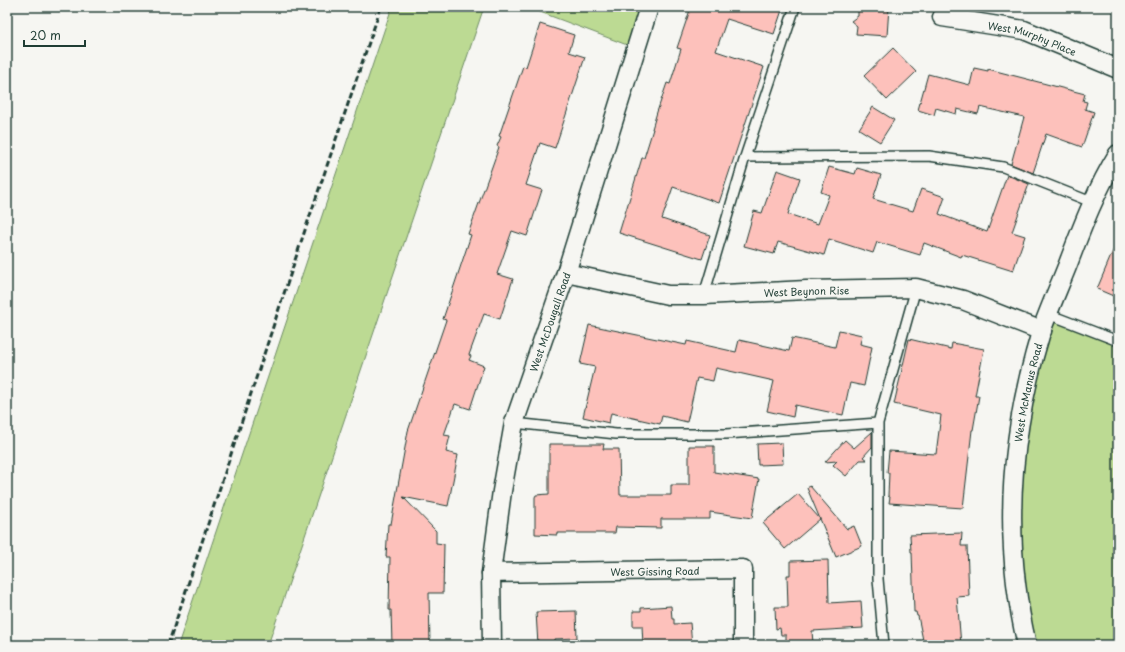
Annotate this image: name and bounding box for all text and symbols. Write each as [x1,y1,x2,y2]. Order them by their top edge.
street label: West Murphy Place [987,17,1079,59]
scale bar [24,22,85,48]
text: 20 m [30,26,61,44]
street label: West McDougall Road [525,270,573,374]
street label: West Beynon Rise [763,282,849,300]
street label: West McManus Road [1010,341,1045,443]
street label: West Gissing Road [610,562,700,579]

